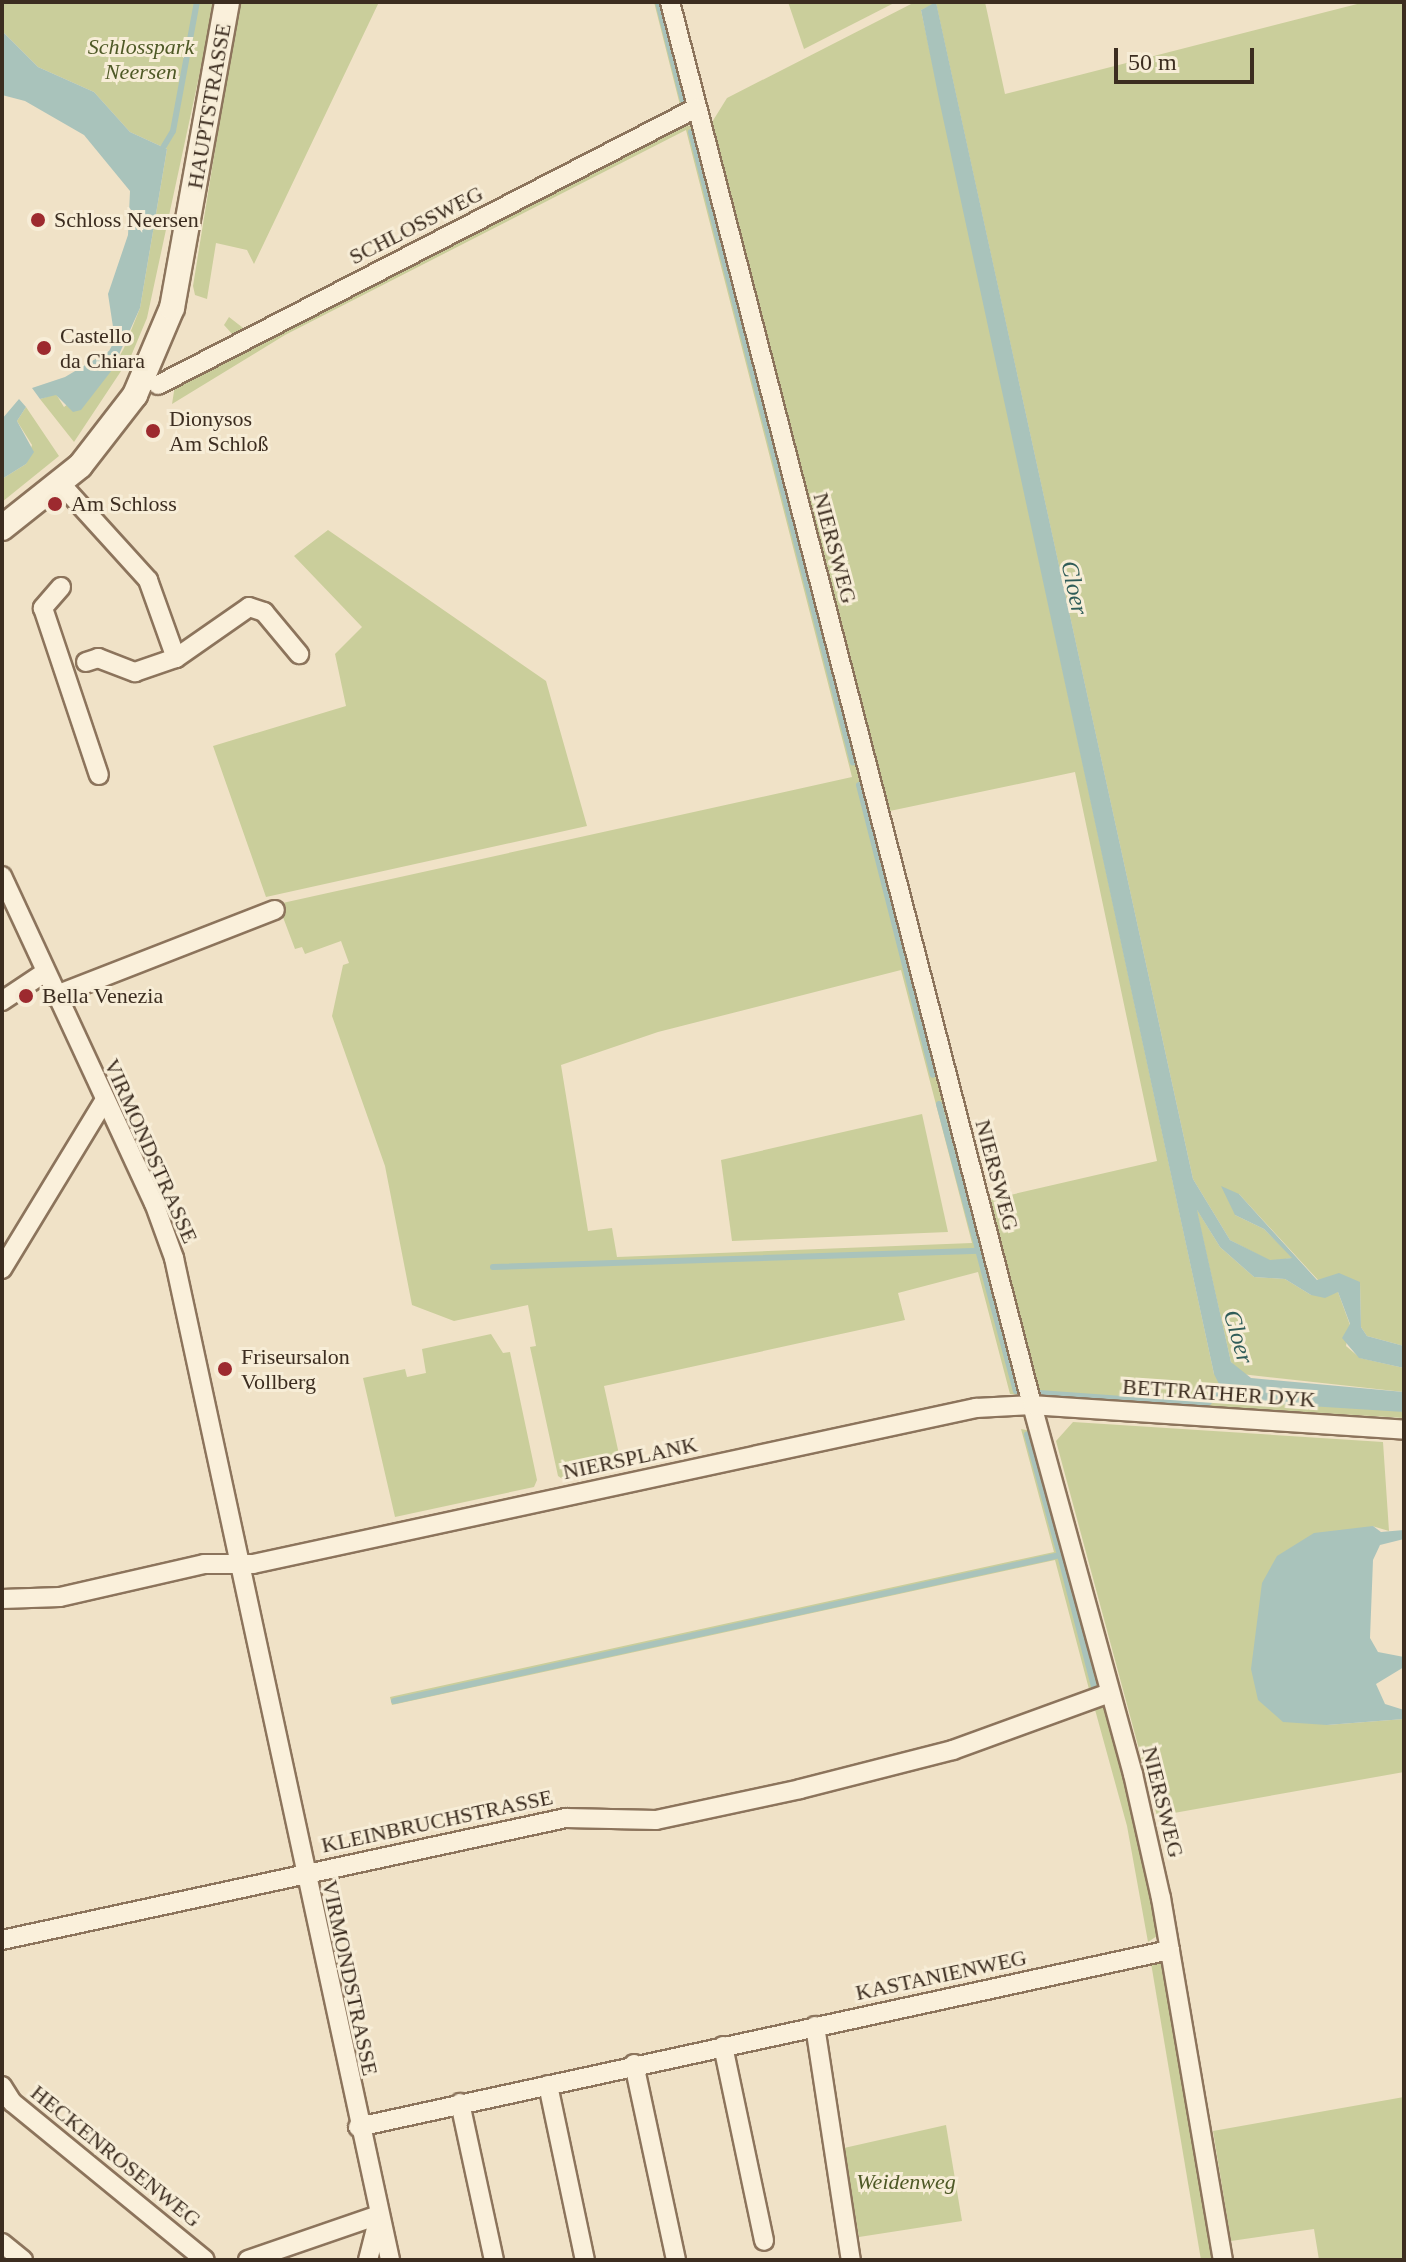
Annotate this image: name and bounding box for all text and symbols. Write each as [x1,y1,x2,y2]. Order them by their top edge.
street label: HAUPTSTRASSE [181,21,237,191]
scale bar [1118,32,1258,82]
park label: Schlosspark Neersen [88,33,194,84]
text: 50 m [1128,49,1177,75]
street label: SCHLOSSWEG [345,180,487,270]
place label: Schloss Neersen [54,207,199,233]
marker: Schloss Neersen [29,211,47,229]
place label: Castello da Chiara [60,322,145,374]
marker: Castello da Chiara [35,339,53,357]
place label: Dionysos Am Schloß [169,405,269,456]
marker: Dionysos Am Schloß [144,422,162,440]
street label: NIERSWEG [808,490,862,606]
place label: Am Schloss [71,491,177,517]
marker: Am Schloss [46,495,64,513]
water label: Cloer [1054,558,1094,618]
place label: Bella Venezia [42,983,164,1009]
marker: Bella Venezia [17,987,35,1005]
street label: VIRMONDSTRASSE [98,1055,204,1247]
street label: NIERSWEG [970,1117,1024,1233]
water label: Cloer [1217,1307,1259,1367]
place label: Friseursalon Vollberg [241,1343,350,1394]
marker: Friseursalon Vollberg [216,1360,234,1378]
street label: BETTRATHER DYK [1121,1373,1317,1413]
street label: NIERSPLANK [560,1431,700,1485]
street label: NIERSWEG [1136,1744,1190,1860]
street label: KLEINBRUCHSTRASSE [319,1784,555,1858]
street label: VIRMONDSTRASSE [316,1878,384,2078]
street label: KASTANIENWEG [853,1944,1029,2006]
street label: HECKENROSENWEG [26,2079,206,2233]
park label: Weidenweg [856,2169,956,2195]

